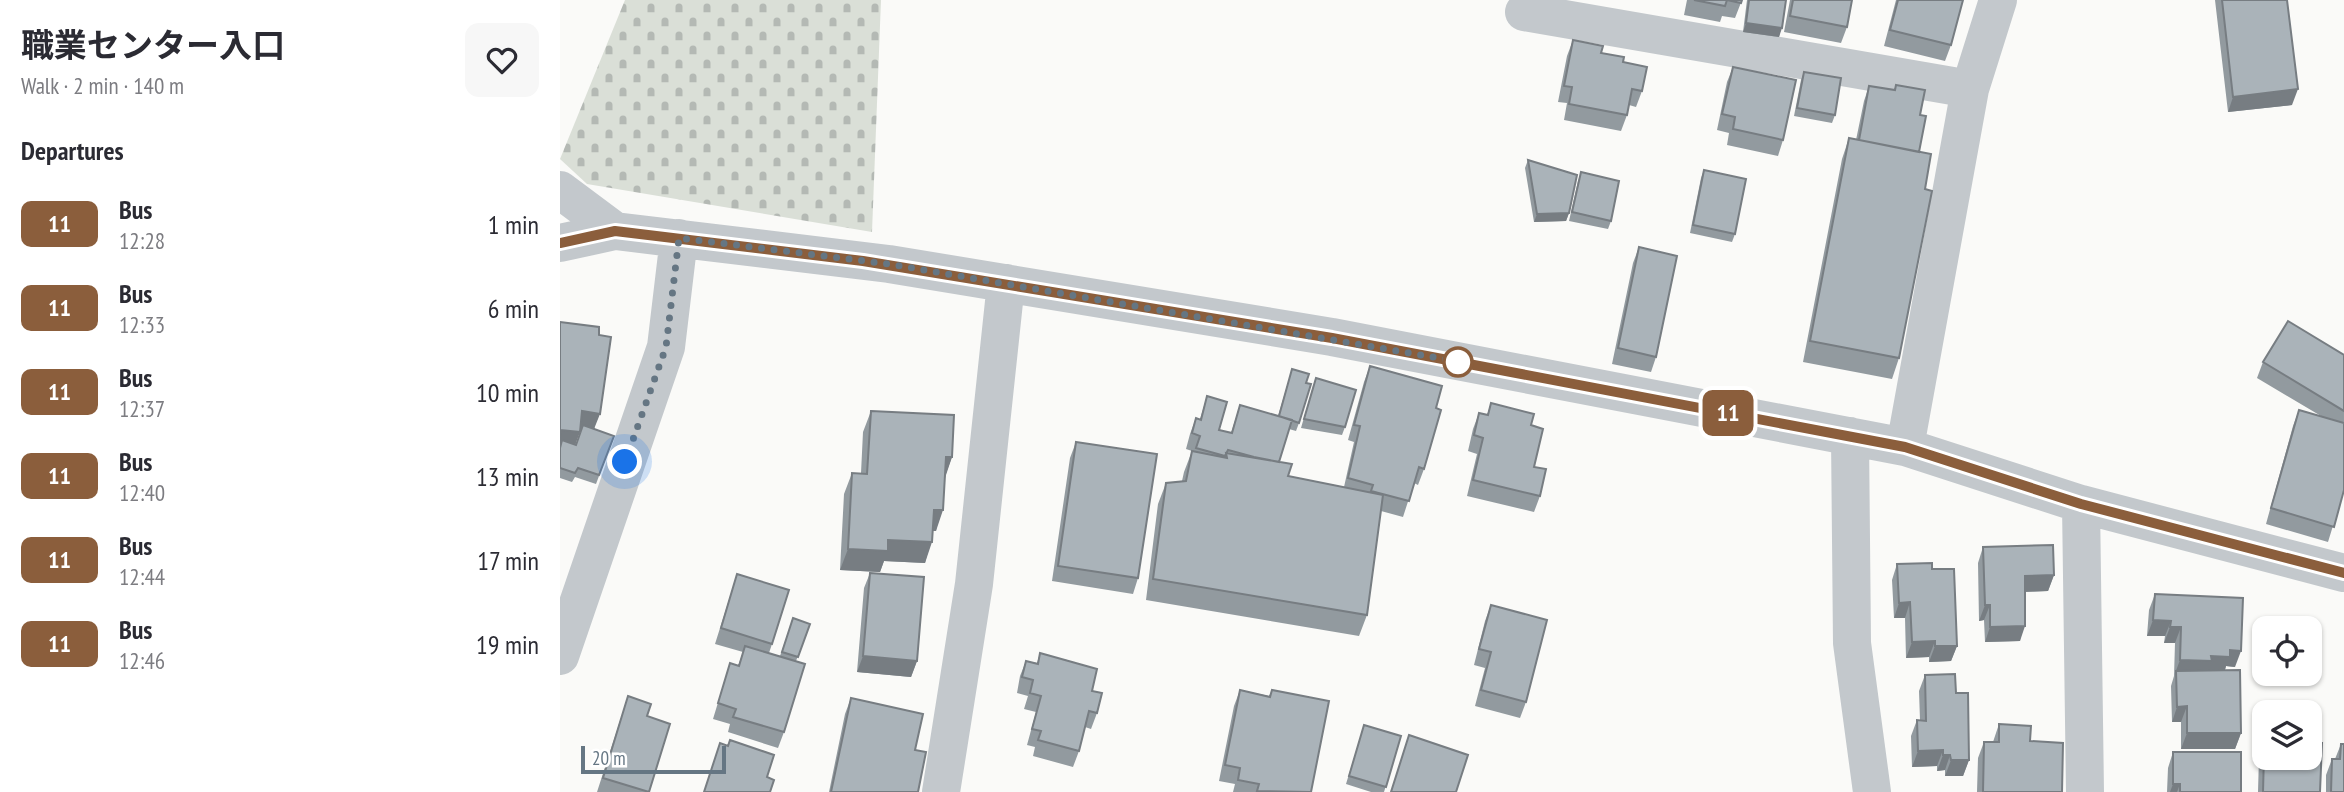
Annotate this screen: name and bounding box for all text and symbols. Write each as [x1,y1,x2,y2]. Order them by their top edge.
text: 職業センター入口 [21,23,285,66]
button: heart [465,23,539,97]
text: Walk · 2 min · 140 m [21,71,184,100]
text: Departures [21,134,124,167]
text: Bus [119,193,152,226]
text: 11 [48,208,71,239]
text: 1 min [488,208,539,241]
text: 12:28 [119,226,165,255]
text: Bus [119,277,152,310]
text: 11 [48,292,71,323]
text: 6 min [488,292,539,325]
text: 12:33 [119,310,165,339]
unlabelled marker [1443,347,1473,377]
text: Bus [119,361,152,394]
text: 11 [48,376,71,407]
text: 10 min [476,376,539,409]
line badge: 11 [1696,390,1760,436]
text: 12:37 [119,394,165,423]
text: 11 [1717,397,1739,428]
your location [607,444,642,479]
text: Bus [119,445,152,478]
text: 11 [48,460,71,491]
text: 13 min [476,460,539,493]
text: 12:40 [119,478,165,507]
text: Bus [119,529,152,562]
text: 11 [48,544,71,575]
text: 17 min [477,544,539,577]
text: 12:44 [119,562,165,591]
text: Bus [119,613,152,646]
map controls [2252,616,2322,770]
button: locate [2252,616,2322,686]
text: 11 [48,628,71,659]
text: 19 min [476,628,539,661]
text: 12:46 [119,646,165,675]
button: layers [2252,700,2322,770]
scale bar [581,743,726,775]
text: 20 m [592,746,626,770]

